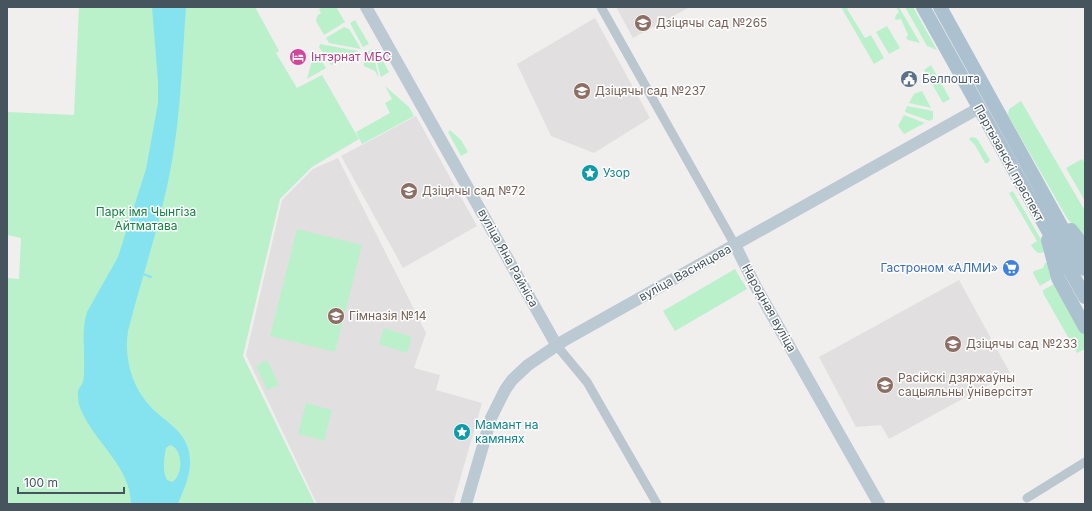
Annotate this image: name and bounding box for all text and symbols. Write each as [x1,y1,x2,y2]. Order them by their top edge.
school or university icon: Дзіцячы сад №265 [633,13,653,33]
place label: Дзіцячы сад №265 [656,15,767,30]
hotel icon: Інтэрнат МБС [288,47,308,67]
place label: Інтэрнат МБС [311,49,391,64]
public building icon: Белпошта [899,69,919,89]
place label: Белпошта [922,71,980,86]
school or university icon: Дзіцячы сад №237 [572,81,592,101]
place label: Дзіцячы сад №237 [595,83,706,98]
street label: Партызанскі праспект [971,102,1048,224]
place icon: Узор [580,163,600,183]
place label: Узор [603,165,630,180]
school or university icon: Дзіцячы сад №72 [399,181,419,201]
place label: Дзіцячы сад №72 [422,183,525,198]
park label: Парк імя Чынгіза Айтматава [96,204,196,233]
street label: вуліца Яна Райніса [475,206,542,310]
street label: вуліца Васняцова [636,241,733,304]
supermarket icon: Гастроном «АЛМИ» [1001,258,1021,278]
place label: Гастроном «АЛМИ» [880,260,998,275]
street label: Народная вуліца [739,261,800,354]
school or university icon: Гімназія №14 [326,306,346,326]
place label: Гімназія №14 [349,308,427,323]
school or university icon: Дзіцячы сад №233 [943,334,963,354]
place label: Дзіцячы сад №233 [966,336,1078,351]
place label: Расійскі дзяржаўны сацыяльны ўніверсітэт [898,370,1033,399]
school or university icon: Расійскі дзяржаўны сацыяльны ўніверсітэт [875,375,895,395]
place label: Мамант на камянях [475,417,538,446]
place icon: Мамант на камянях [452,422,472,442]
scale bar [18,469,124,495]
text: 100 m [24,475,58,490]

